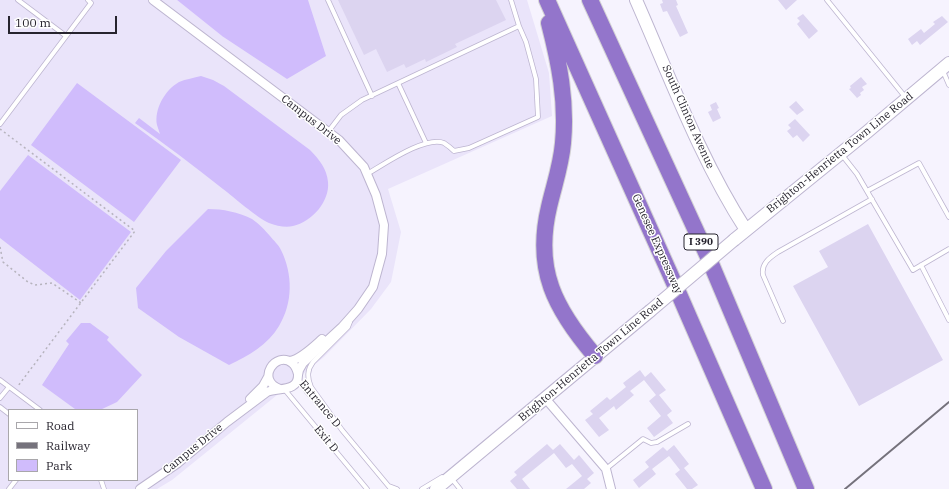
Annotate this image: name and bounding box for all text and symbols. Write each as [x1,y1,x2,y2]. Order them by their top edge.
scale bar [10,8,119,34]
text: 100 m [15,15,51,30]
street label: South Clinton Avenue [659,63,717,171]
street label: Brighton-Henrietta Town Line Road [764,90,916,216]
street label: Campus Drive [278,92,344,148]
street label: Genesee Expressway [629,192,685,296]
road number: I 390 [684,234,718,250]
street label: Brighton-Henrietta Town Line Road [516,296,666,424]
street label: Entrance D [296,378,344,430]
legend [8,409,138,481]
text: Road [46,418,75,433]
street label: Campus Drive [161,421,225,477]
street label: Exit D [311,423,341,455]
text: Railway [46,438,90,453]
text: Park [46,458,72,473]

